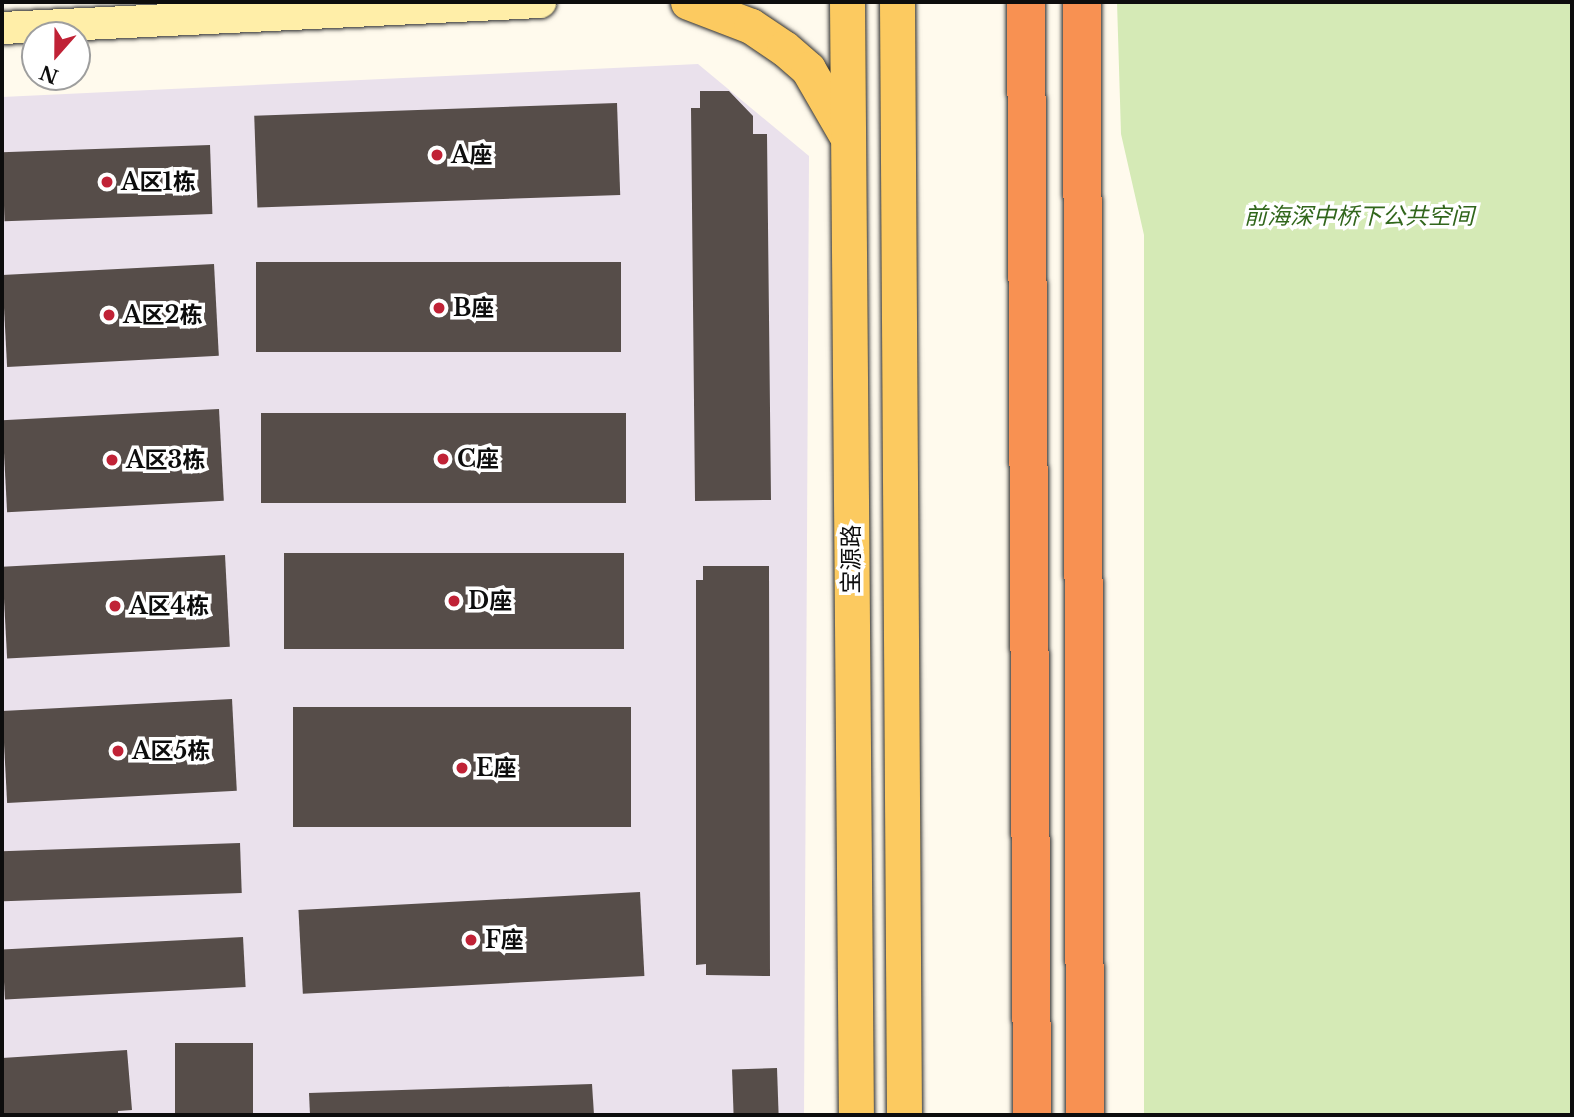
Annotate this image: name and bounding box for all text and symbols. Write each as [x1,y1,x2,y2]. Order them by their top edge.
north arrow [21,21,91,91]
text: N [37,60,61,88]
place label: A座 [451,141,493,169]
marker: A座 [429,147,445,163]
place label: A区1栋 [121,168,196,196]
marker: A区1栋 [99,174,115,190]
park label: 前海深中桥下公共空间 [1244,202,1474,230]
place label: B座 [453,294,494,322]
marker: B座 [431,300,447,316]
place label: A区2栋 [123,301,203,329]
marker: A区2栋 [101,307,117,323]
place label: C座 [457,445,499,473]
place label: A区3栋 [126,446,205,474]
marker: C座 [435,451,451,467]
marker: A区3栋 [104,452,120,468]
street label: 宝源路 [837,525,865,593]
place label: D座 [468,587,512,615]
place label: A区4栋 [129,592,209,620]
marker: D座 [446,593,462,609]
marker: A区4栋 [107,598,123,614]
place label: A区5栋 [132,737,210,765]
marker: A区5栋 [110,743,126,759]
place label: E座 [476,754,517,782]
marker: E座 [454,760,470,776]
place label: F座 [485,926,524,954]
marker: F座 [463,932,479,948]

